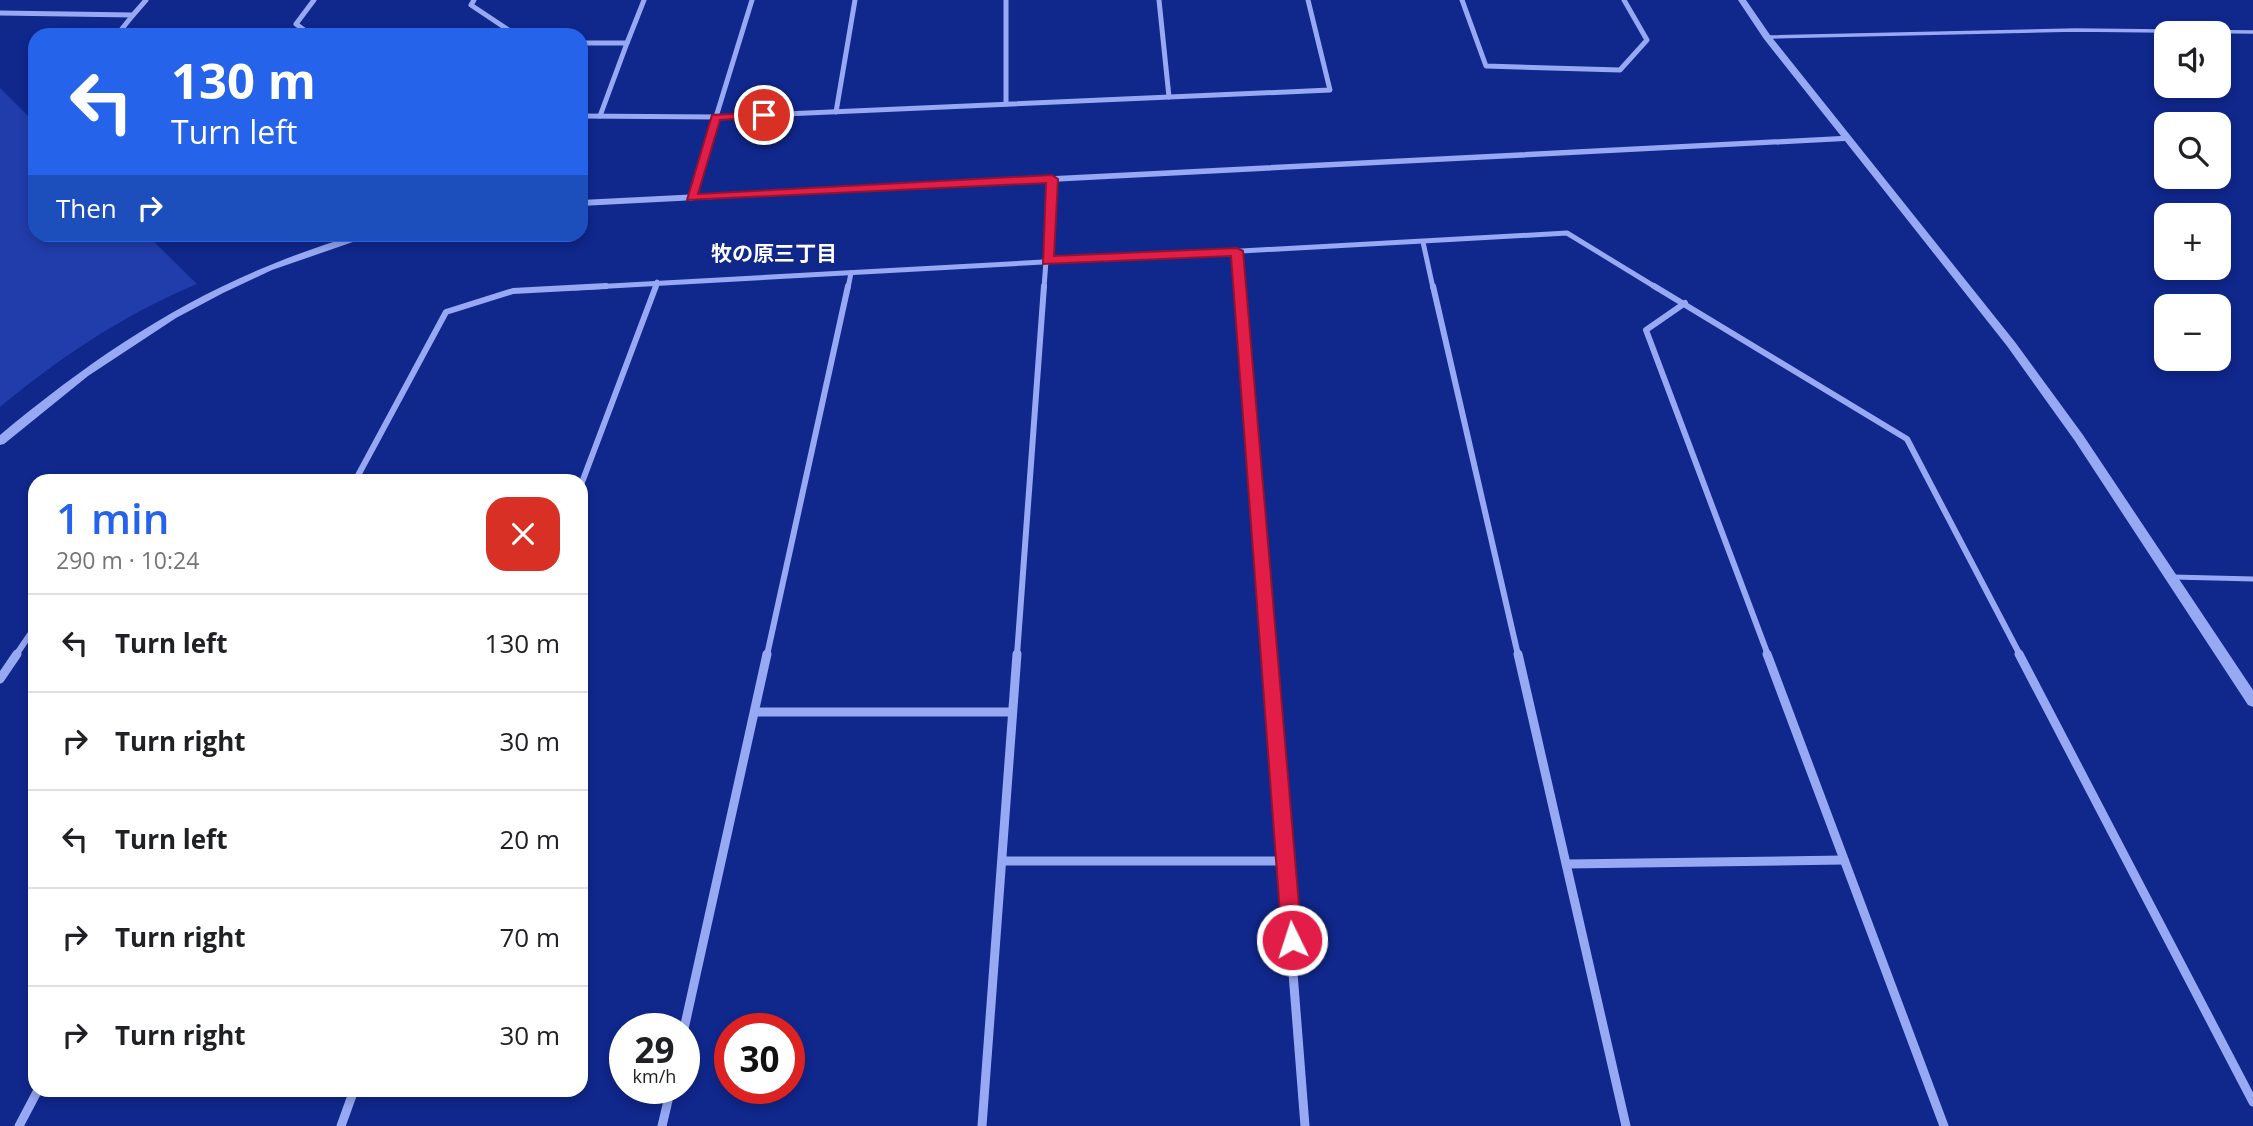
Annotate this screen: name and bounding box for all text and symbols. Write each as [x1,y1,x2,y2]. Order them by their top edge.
map controls [2154,21,2231,371]
button: sound [2154,21,2231,98]
text: 130 m [171,47,316,113]
icon: left [56,56,147,147]
pin [734,85,794,145]
icon: arrive [745,96,783,134]
text: Turn left [171,110,297,153]
button: search [2154,112,2231,189]
icon: right [131,189,169,227]
text: Then [56,190,117,226]
button: + [2154,203,2231,280]
district label: 牧の原三丁目 [711,239,837,267]
button: − [2154,294,2231,371]
text: 1 min [56,489,169,546]
button: close [486,497,560,571]
text: 290 m · 10:24 [56,544,199,576]
icon: left [56,624,94,662]
text: Turn left [115,625,227,661]
text: 130 m [485,625,560,661]
icon: right [56,722,94,760]
text: Turn right [115,723,246,759]
text: 30 m [499,723,560,759]
icon: left [56,820,94,858]
text: Turn left [115,821,227,857]
text: 20 m [499,821,560,857]
position arrow [1255,903,1329,977]
icon: right [56,918,94,956]
text: Turn right [115,919,246,955]
text: 70 m [499,919,560,955]
speed limit sign: 30 [714,1013,805,1104]
icon: right [56,1016,94,1054]
text: Turn right [115,1017,246,1053]
text: 30 m [499,1017,560,1053]
text: 29 [634,1026,675,1073]
text: km/h [633,1064,676,1088]

